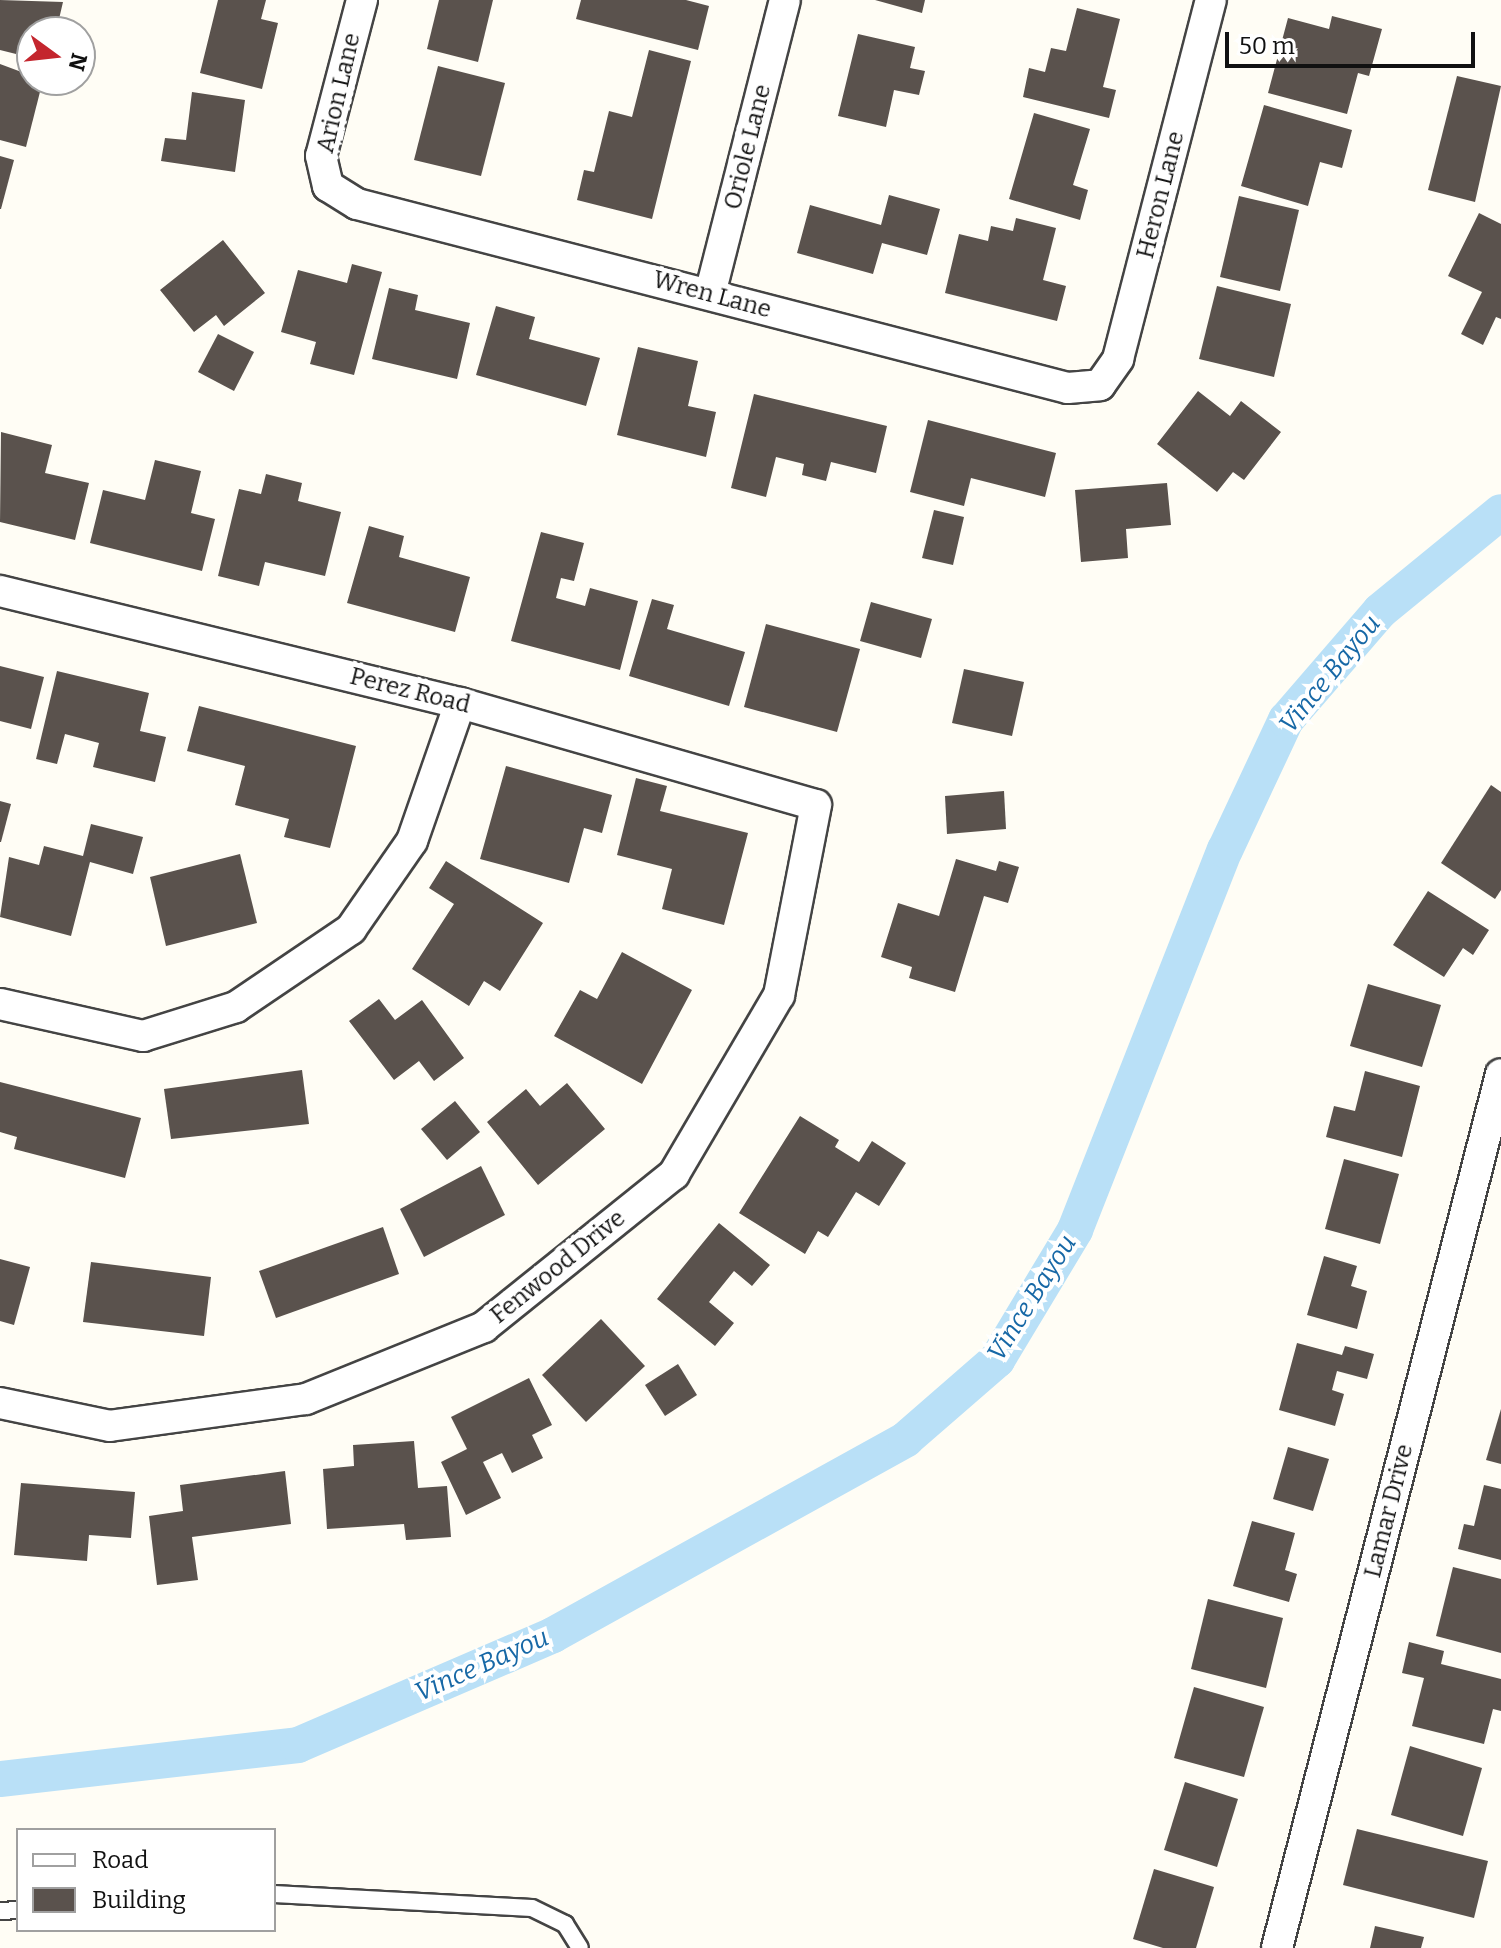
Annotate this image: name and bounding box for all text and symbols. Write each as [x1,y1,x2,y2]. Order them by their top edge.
north arrow [16,16,96,96]
scale bar [1229,16,1479,66]
street label: Arion Lane [311,30,367,156]
text: 50 m [1239,32,1295,60]
text: N [62,50,93,74]
street label: Oriole Lane [719,81,777,213]
street label: Heron Lane [1131,128,1191,262]
street label: Wren Lane [650,265,774,325]
water label: Vince Bayou [1273,609,1387,739]
street label: Perez Road [347,662,473,720]
street label: Fenwood Drive [485,1204,631,1330]
water label: Vince Bayou [981,1229,1083,1367]
street label: Lamar Drive [1358,1441,1420,1581]
water label: Vince Bayou [410,1622,554,1708]
legend [16,1828,276,1932]
text: Road [92,1846,148,1874]
text: Building [92,1886,186,1914]

